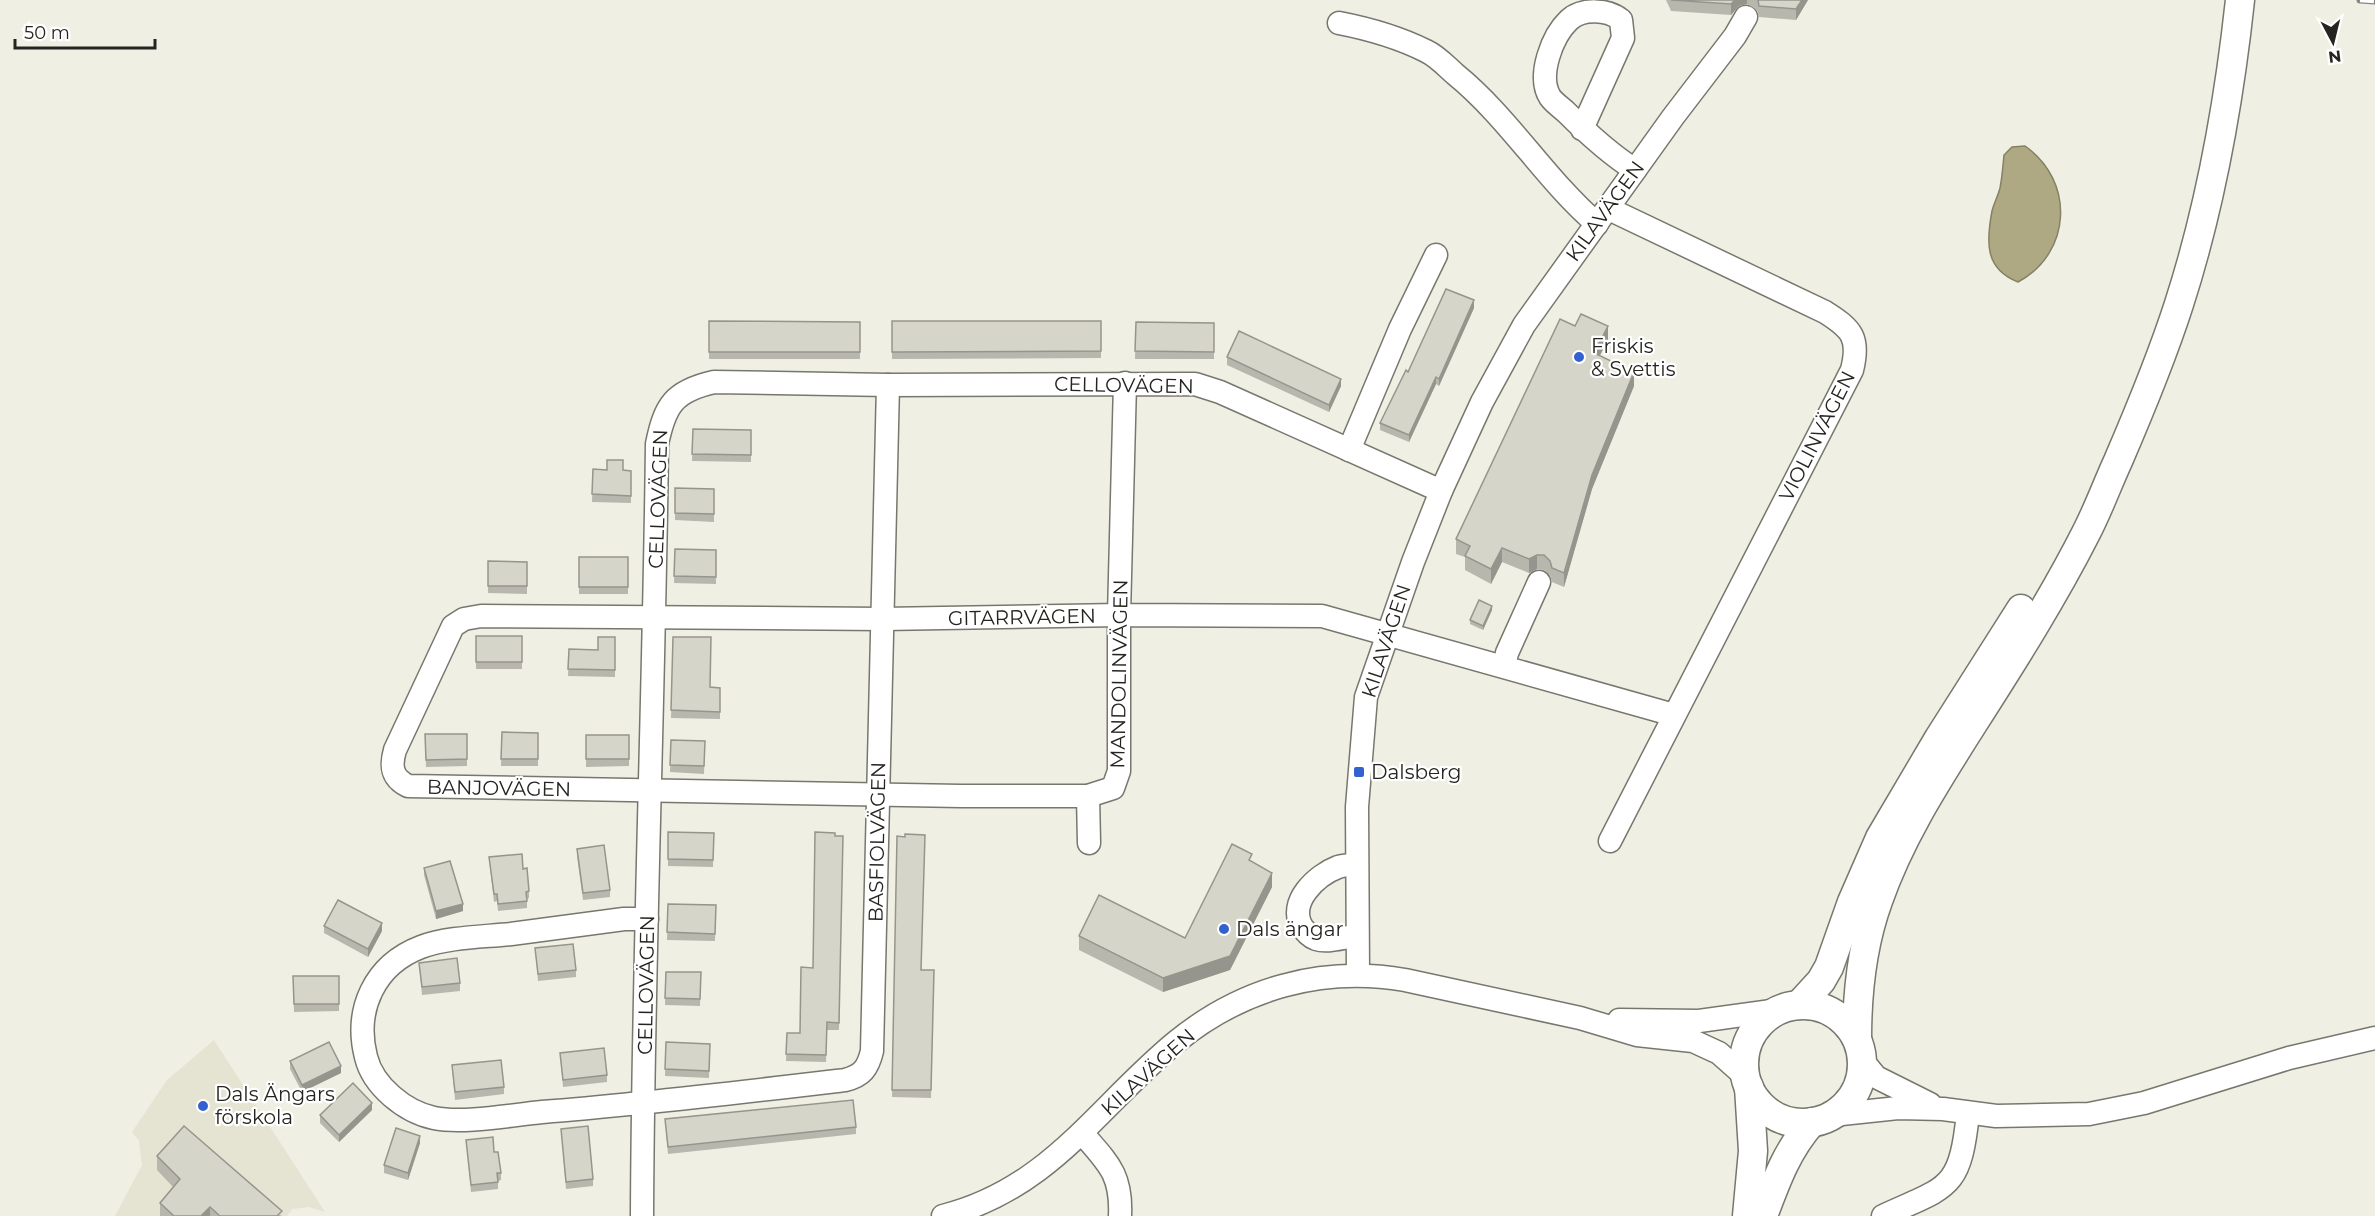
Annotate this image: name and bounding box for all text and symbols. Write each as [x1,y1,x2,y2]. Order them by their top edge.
scale bar [15,12,154,50]
north arrow [2303,12,2363,72]
text: 50 m [24,22,70,44]
text: N [2327,46,2342,67]
street label: KILAVÄGEN [1561,156,1649,266]
place label: Friskis & Svettis [1591,334,1676,381]
marker: Friskis & Svettis [1572,350,1586,364]
street label: VIOLINVÄGEN [1774,367,1860,505]
street label: CELLOVÄGEN [1054,372,1194,398]
street label: CELLOVÄGEN [644,429,672,569]
street label: MANDOLINVÄGEN [1105,579,1133,769]
street label: KILAVÄGEN [1356,581,1416,701]
street label: GITARRVÄGEN [948,604,1096,630]
place label: Dalsberg [1371,760,1462,784]
street label: BASFIOLVÄGEN [864,762,890,922]
marker: Dalsberg [1352,765,1366,779]
street label: BANJOVÄGEN [427,775,571,801]
street label: CELLOVÄGEN [633,915,659,1055]
place label: Dals ängar [1236,917,1344,941]
marker: Dals ängar [1217,922,1231,936]
street label: KILAVÄGEN [1096,1024,1200,1120]
place label: Dals Ängars förskola [215,1082,335,1129]
marker: Dals Ängars förskola [196,1099,210,1113]

